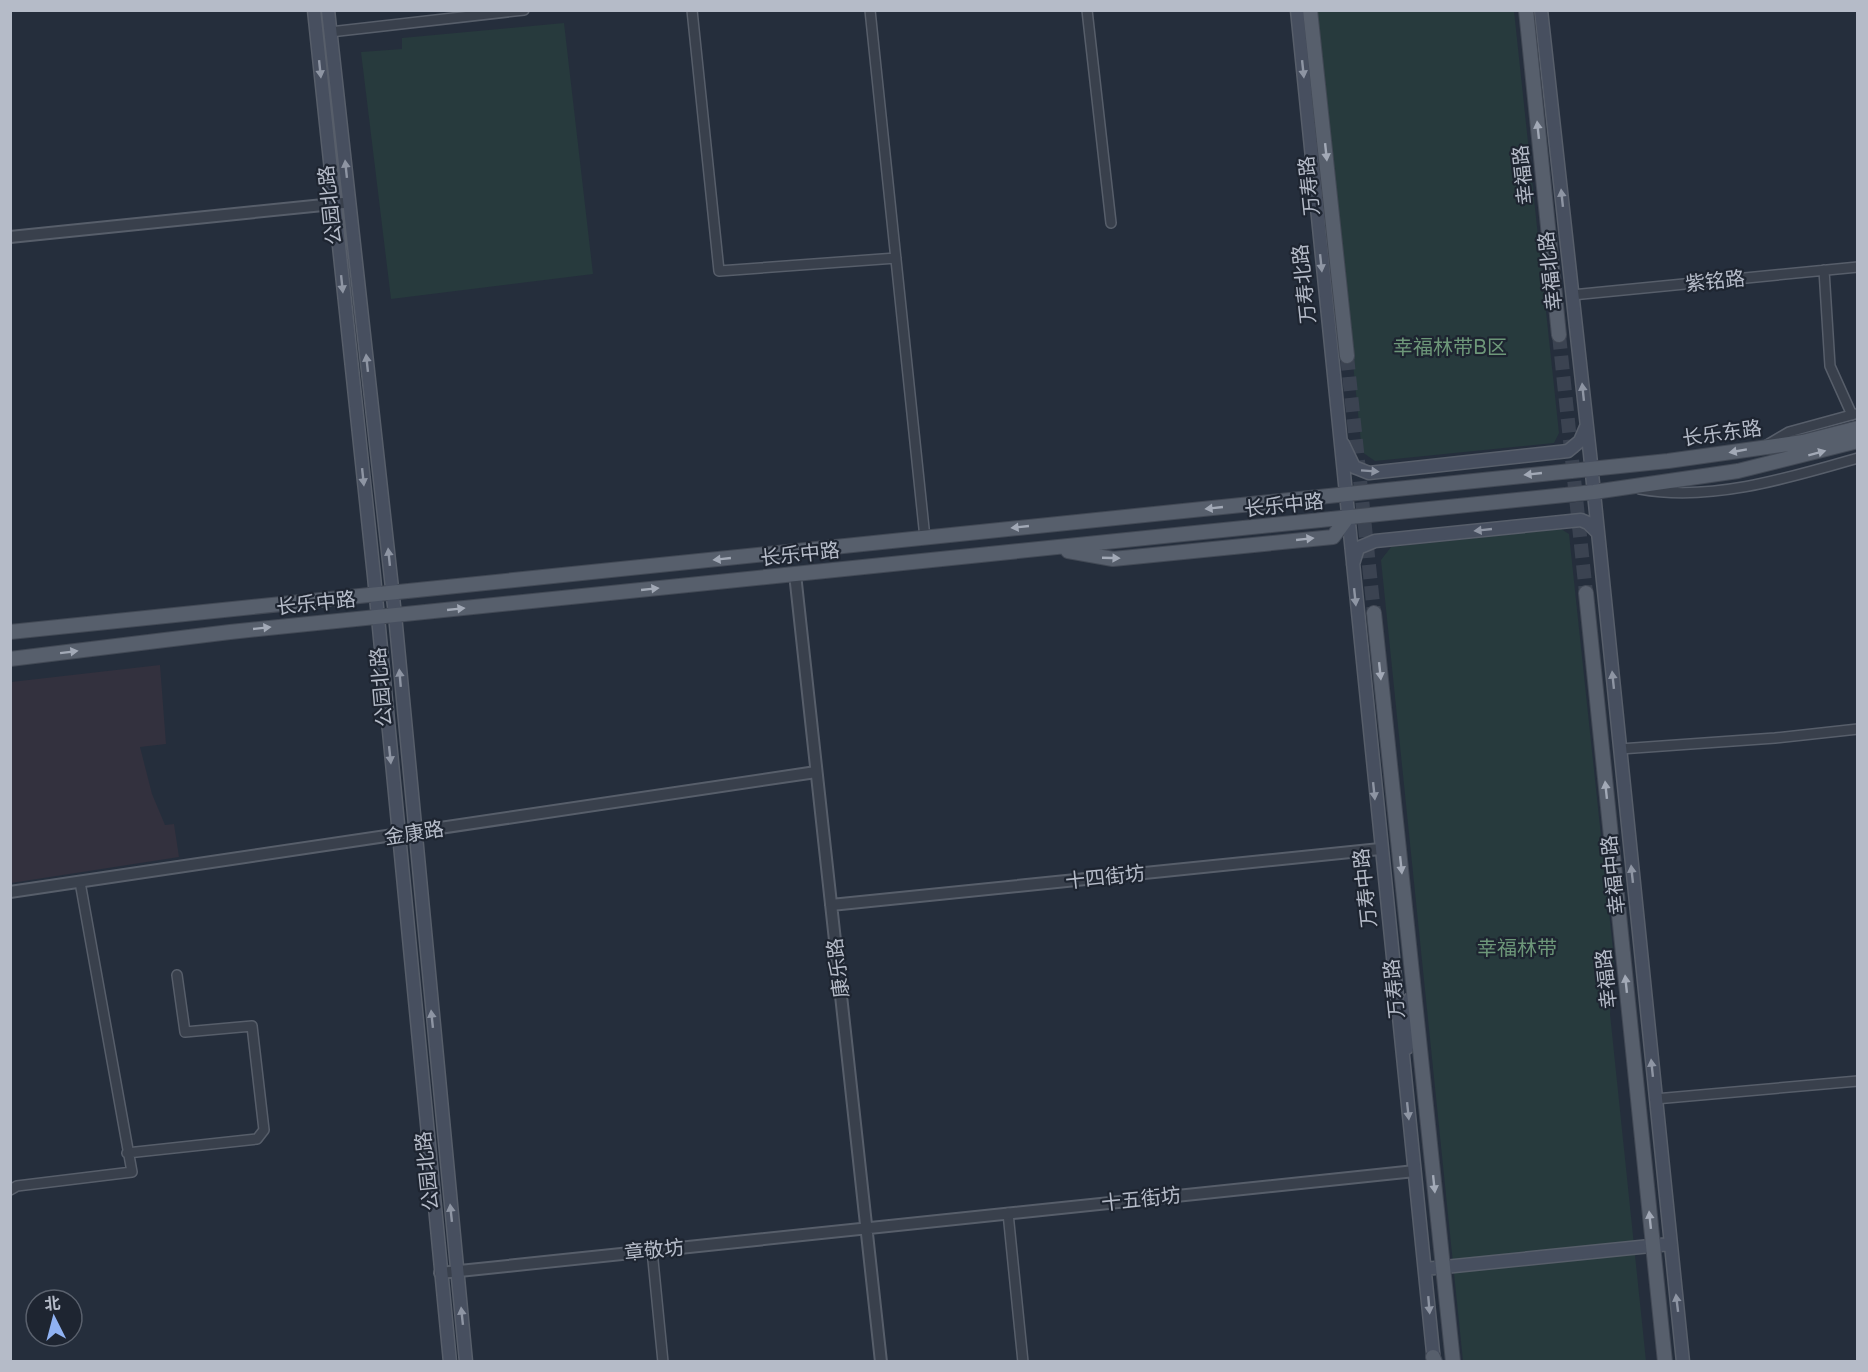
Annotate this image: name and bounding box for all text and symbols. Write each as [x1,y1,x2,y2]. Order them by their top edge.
one-way arrow [315,59,325,78]
one-way arrow [1298,59,1308,78]
one-way arrow [1533,121,1543,140]
one-way arrow [1321,143,1330,162]
street label: 幸福路 [1509,144,1539,206]
street label: 万寿路 [1295,155,1325,217]
one-way arrow [341,160,350,179]
street label: 公园北路 [315,164,347,246]
one-way arrow [1557,188,1567,207]
street label: 幸福北路 [1535,230,1567,312]
street label: 万寿北路 [1289,243,1321,325]
one-way arrow [1316,253,1326,272]
street label: 紫铭路 [1684,267,1746,297]
one-way arrow [337,274,347,293]
park label: 幸福林带B区 [1393,336,1507,360]
one-way arrow [363,353,372,372]
one-way arrow [1579,382,1588,401]
street label: 长乐东路 [1681,417,1763,451]
one-way arrow [1729,447,1748,456]
one-way arrow [1808,448,1826,457]
one-way arrow [1361,466,1380,476]
one-way arrow [359,468,368,487]
one-way arrow [1524,469,1543,479]
street label: 长乐中路 [1243,490,1325,522]
one-way arrow [1205,503,1224,513]
one-way arrow [1010,522,1029,532]
one-way arrow [1474,525,1493,535]
one-way arrow [1296,535,1315,544]
street label: 长乐中路 [759,539,841,571]
one-way arrow [384,547,394,566]
one-way arrow [1102,553,1121,562]
one-way arrow [712,554,731,564]
one-way arrow [641,584,660,593]
street label: 长乐中路 [275,588,357,620]
one-way arrow [1350,588,1360,607]
one-way arrow [447,604,466,614]
one-way arrow [253,623,272,633]
street label: 公园北路 [367,646,397,728]
one-way arrow [59,647,78,656]
one-way arrow [1375,662,1385,681]
one-way arrow [395,669,405,688]
one-way arrow [1608,670,1618,689]
one-way arrow [385,746,395,765]
one-way arrow [1601,780,1611,799]
one-way arrow [1369,782,1379,801]
street label: 金康路 [383,817,446,851]
street label: 幸福中路 [1598,834,1630,916]
street label: 万寿中路 [1350,847,1382,929]
one-way arrow [1396,856,1406,875]
street label: 十四街坊 [1064,862,1146,894]
one-way arrow [1627,864,1637,883]
street label: 康乐路 [823,937,855,999]
park label: 幸福林带 [1477,937,1557,961]
street label: 幸福路 [1592,948,1622,1010]
street label: 万寿路 [1380,958,1410,1020]
one-way arrow [1621,974,1631,993]
one-way arrow [427,1009,437,1028]
one-way arrow [1647,1058,1657,1077]
one-way arrow [1403,1101,1413,1120]
street label: 公园北路 [412,1130,444,1212]
one-way arrow [1429,1175,1439,1194]
street label: 十五街坊 [1100,1184,1182,1216]
one-way arrow [446,1203,456,1222]
one-way arrow [1645,1210,1655,1229]
street label: 章敬坊 [623,1236,685,1266]
north arrow [24,1288,84,1348]
text: 北 [44,1293,62,1315]
one-way arrow [1672,1294,1681,1313]
one-way arrow [1424,1295,1433,1314]
one-way arrow [457,1307,466,1326]

